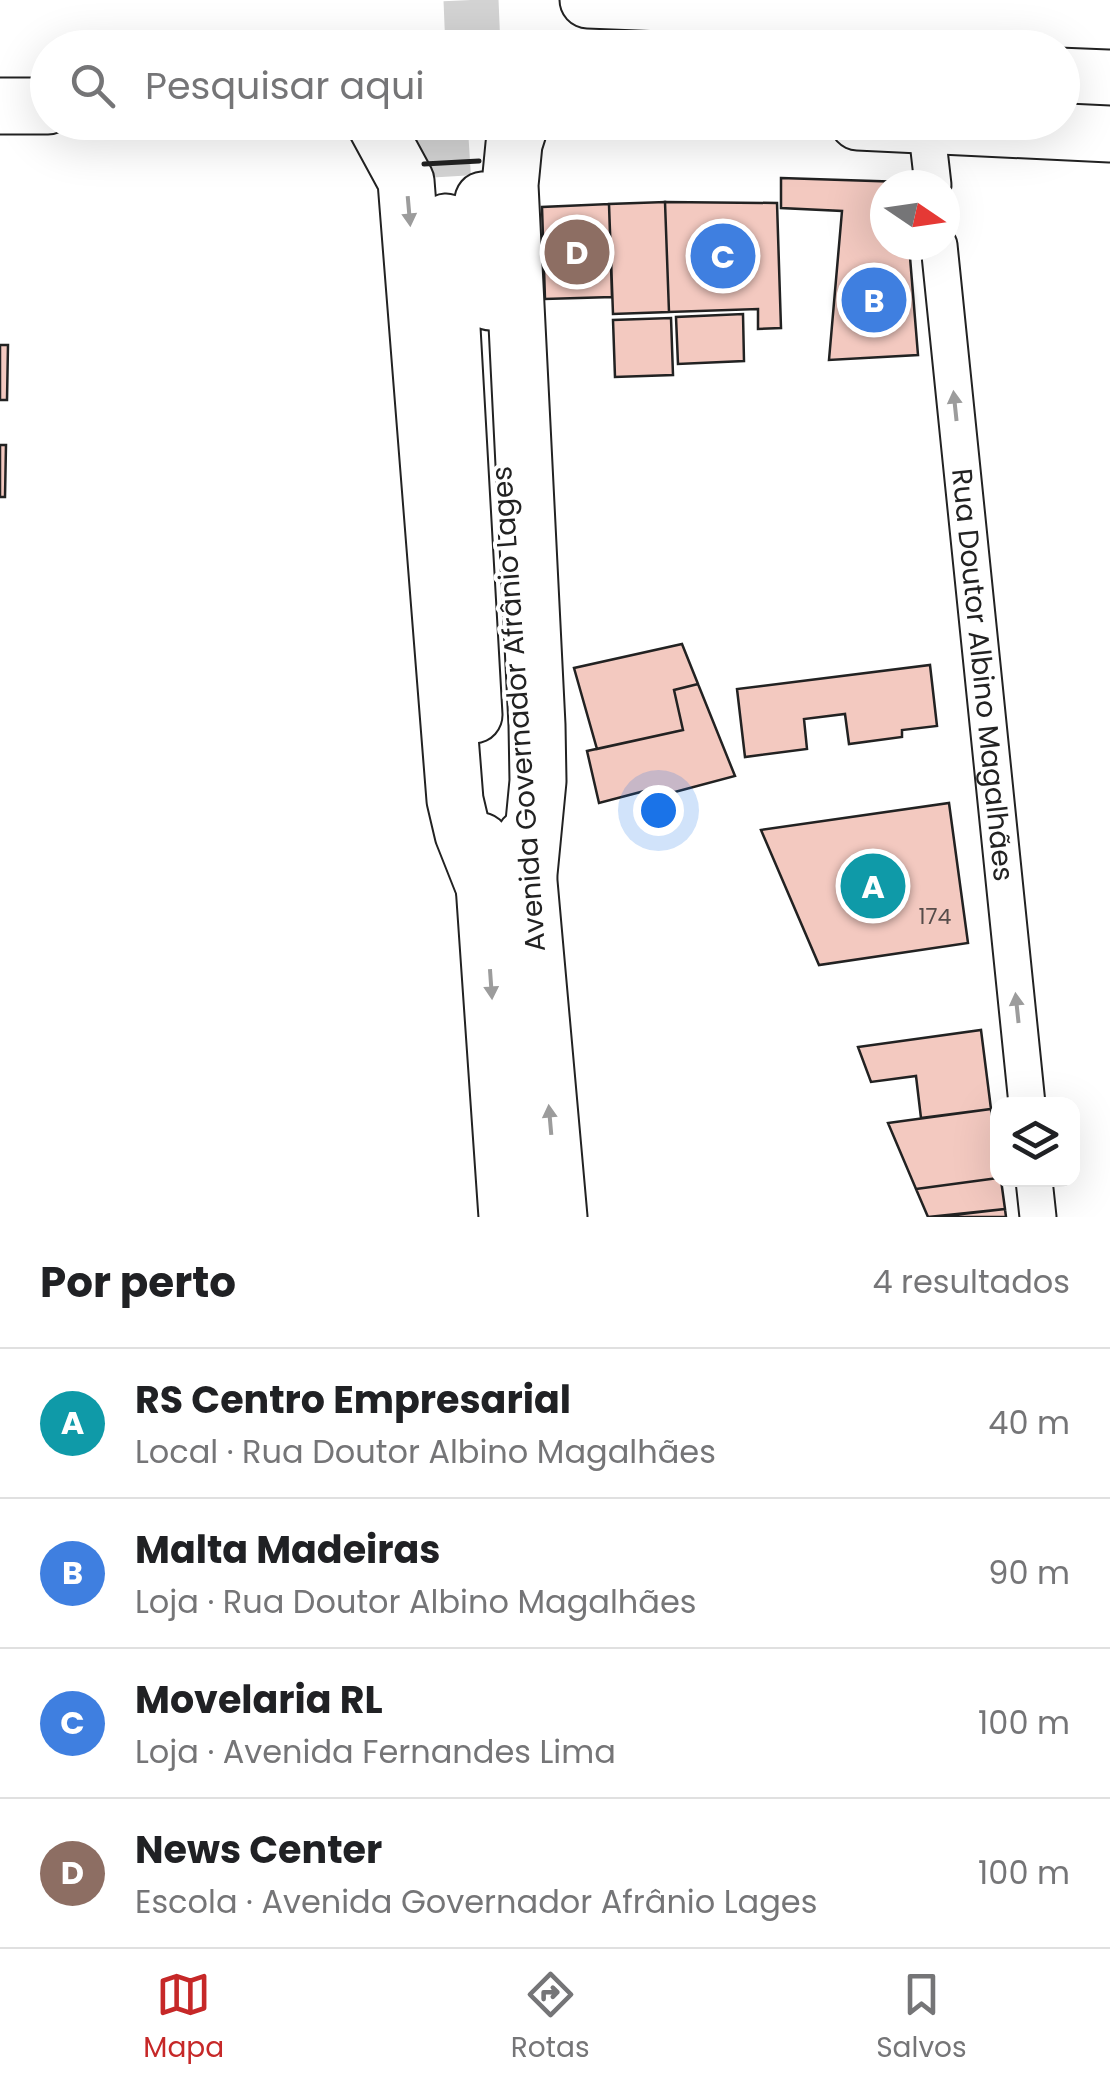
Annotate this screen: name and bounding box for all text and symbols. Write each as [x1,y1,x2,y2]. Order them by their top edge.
search box [30,30,1080,140]
icon: search [65,58,120,113]
text: Pesquisar aqui [145,59,425,112]
north arrow [870,170,960,260]
one-way arrow [402,196,418,228]
pin: D [544,214,610,290]
pin: C [690,218,756,294]
pin: B [842,262,906,338]
one-way arrow [947,389,963,421]
street label: Avenida Governador Afrânio Lages [482,465,555,953]
street label: Rua Doutor Albino Magalhães [942,467,1023,883]
your location [633,785,684,836]
pin: A [840,848,906,924]
house number: 174 [919,901,952,932]
one-way arrow [483,968,499,1000]
one-way arrow [1008,991,1024,1023]
map controls [990,1097,1080,1187]
button: layers [990,1097,1080,1187]
one-way arrow [542,1104,558,1135]
text: Por perto [40,1253,236,1312]
text: 4 resultados [872,1259,1070,1304]
text: RS Centro Empresarial [135,1373,571,1426]
text: A [61,1400,84,1445]
text: 40 m [988,1400,1070,1445]
text: Local · Rua Doutor Albino Magalhães [135,1429,716,1474]
text: Malta Madeiras [135,1523,441,1576]
text: B [62,1550,83,1595]
text: 90 m [988,1550,1070,1595]
text: Loja · Rua Doutor Albino Magalhães [135,1579,696,1624]
text: Movelaria RL [135,1673,383,1726]
text: C [60,1700,85,1745]
text: 100 m [978,1700,1070,1745]
text: Loja · Avenida Fernandes Lima [135,1729,616,1774]
text: News Center [135,1823,382,1876]
text: D [61,1850,84,1895]
text: 100 m [978,1850,1070,1895]
text: Escola · Avenida Governador Afrânio Lages [135,1879,817,1924]
tab: Mapa [143,1967,224,2069]
tab: Rotas [511,1967,590,2069]
tab: Salvos [876,1967,967,2069]

